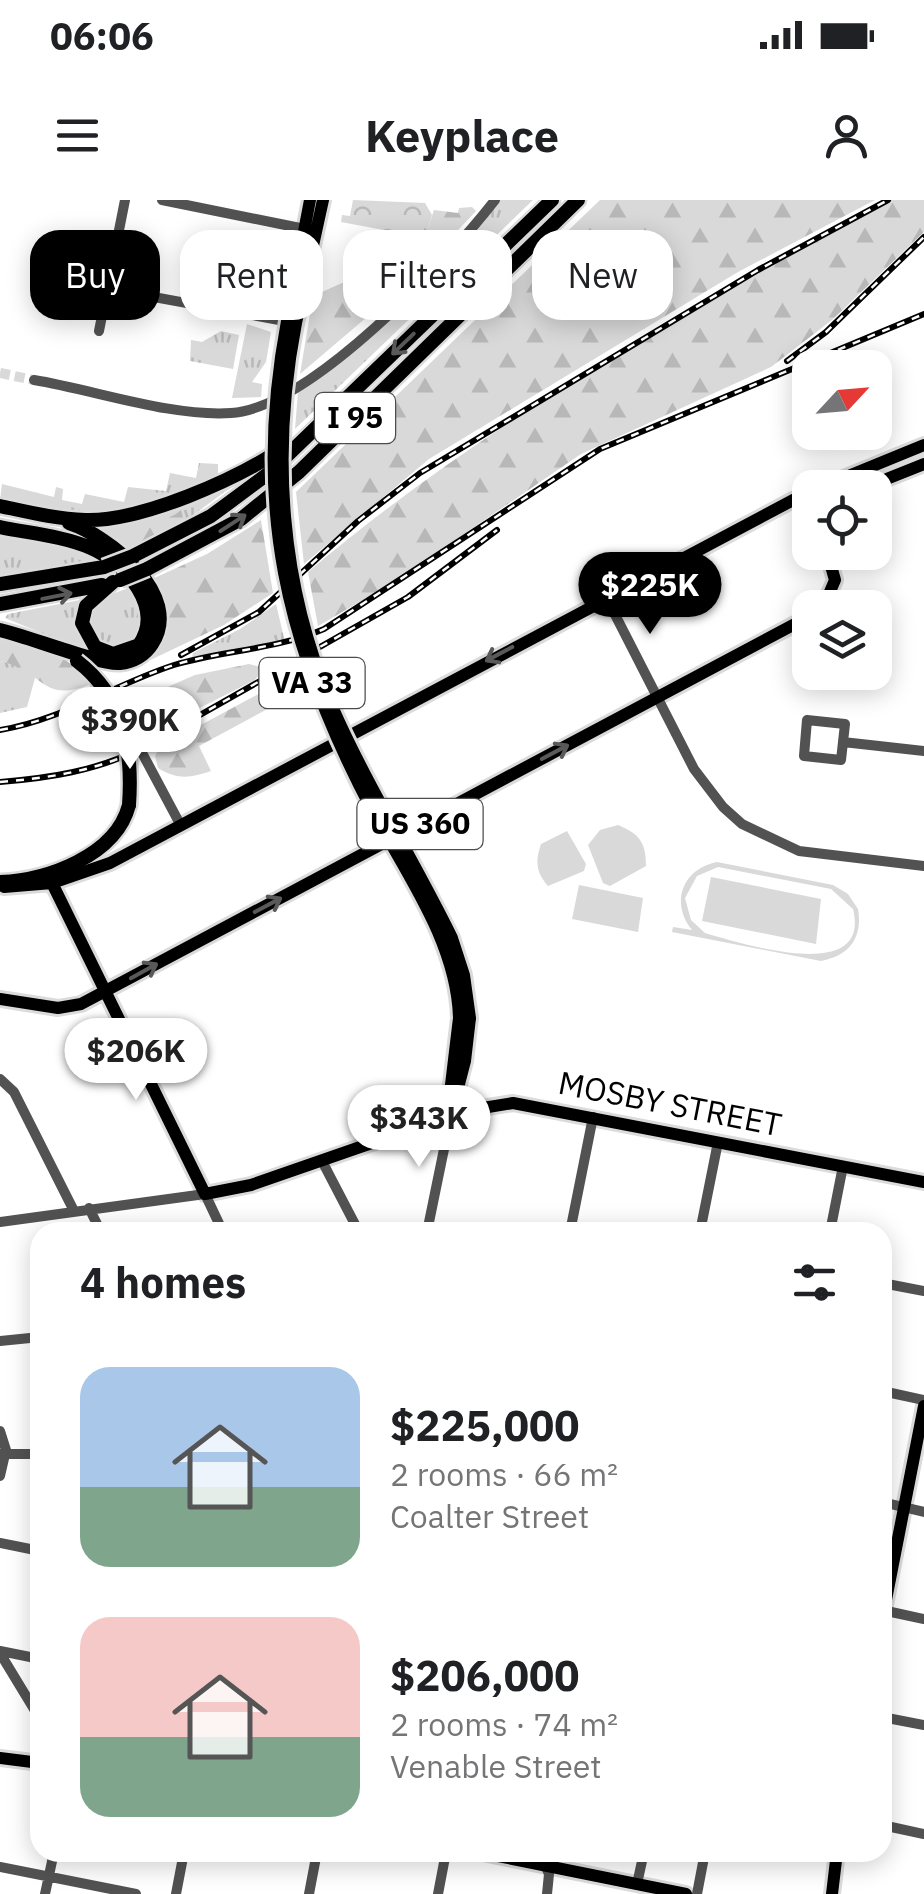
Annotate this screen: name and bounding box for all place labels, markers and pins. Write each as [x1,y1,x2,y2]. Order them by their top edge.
pin: $225K [580,552,720,637]
pin: $390K [60,687,200,772]
pin: $206K [66,1018,206,1103]
pin: $343K [349,1085,489,1170]

